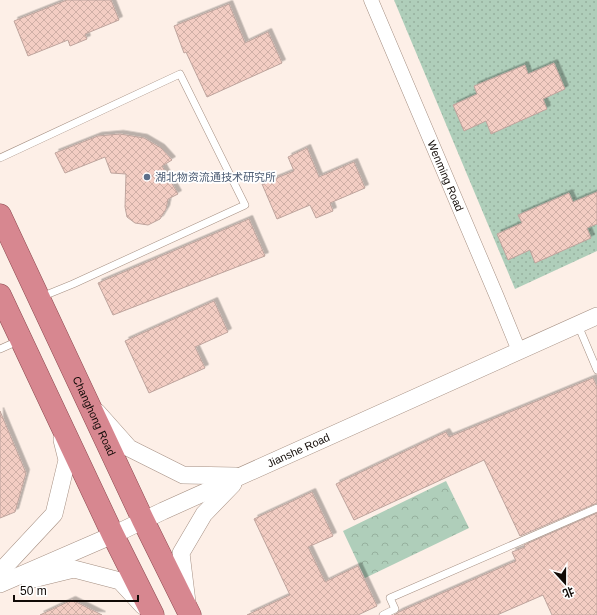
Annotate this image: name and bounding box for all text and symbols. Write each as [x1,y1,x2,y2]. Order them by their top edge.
street label: Wenming Road [425,139,466,213]
place label: 湖北物资流通技术研究所 [155,171,276,183]
marker: 湖北物资流通技术研究所 [142,172,152,182]
street label: Changhong Road [70,374,118,458]
street label: Jianshe Road [265,431,332,469]
north arrow [545,563,585,603]
scale bar [14,577,138,603]
text: 50 m [20,584,47,598]
text: 北 [561,585,576,600]

